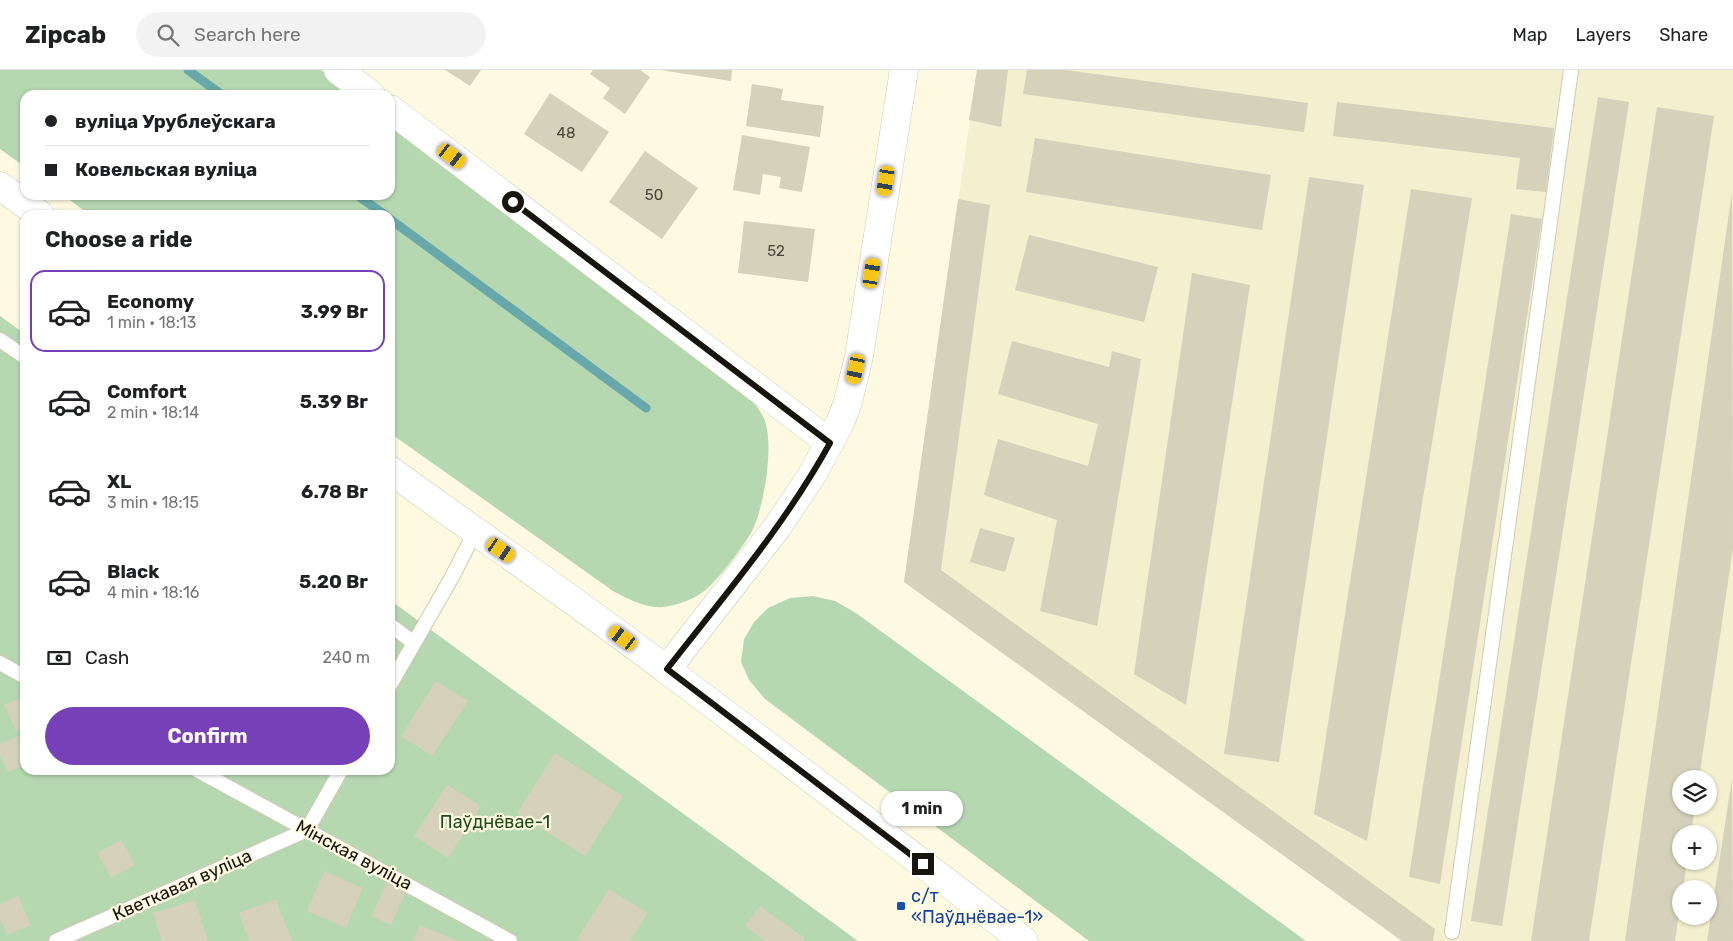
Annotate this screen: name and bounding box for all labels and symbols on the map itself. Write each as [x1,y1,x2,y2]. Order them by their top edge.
house number: 48 [557,124,575,142]
car [435,141,468,171]
car [876,165,895,197]
house number: 50 [645,186,663,204]
route start [502,191,524,213]
house number: 52 [767,242,785,260]
car [862,257,881,289]
car [845,353,866,385]
car [484,535,517,565]
car [606,623,639,653]
callout: 1 min [882,792,964,826]
park label: Паўднёвае-1 [440,811,550,833]
street label: Мінская вуліца [292,815,416,895]
street label: Кветкавая вуліца [109,844,255,926]
route end [912,853,934,875]
place label: с/т «Паўднёвае-1» [911,885,1043,928]
marker: с/т «Паўднёвае-1» [895,900,907,912]

